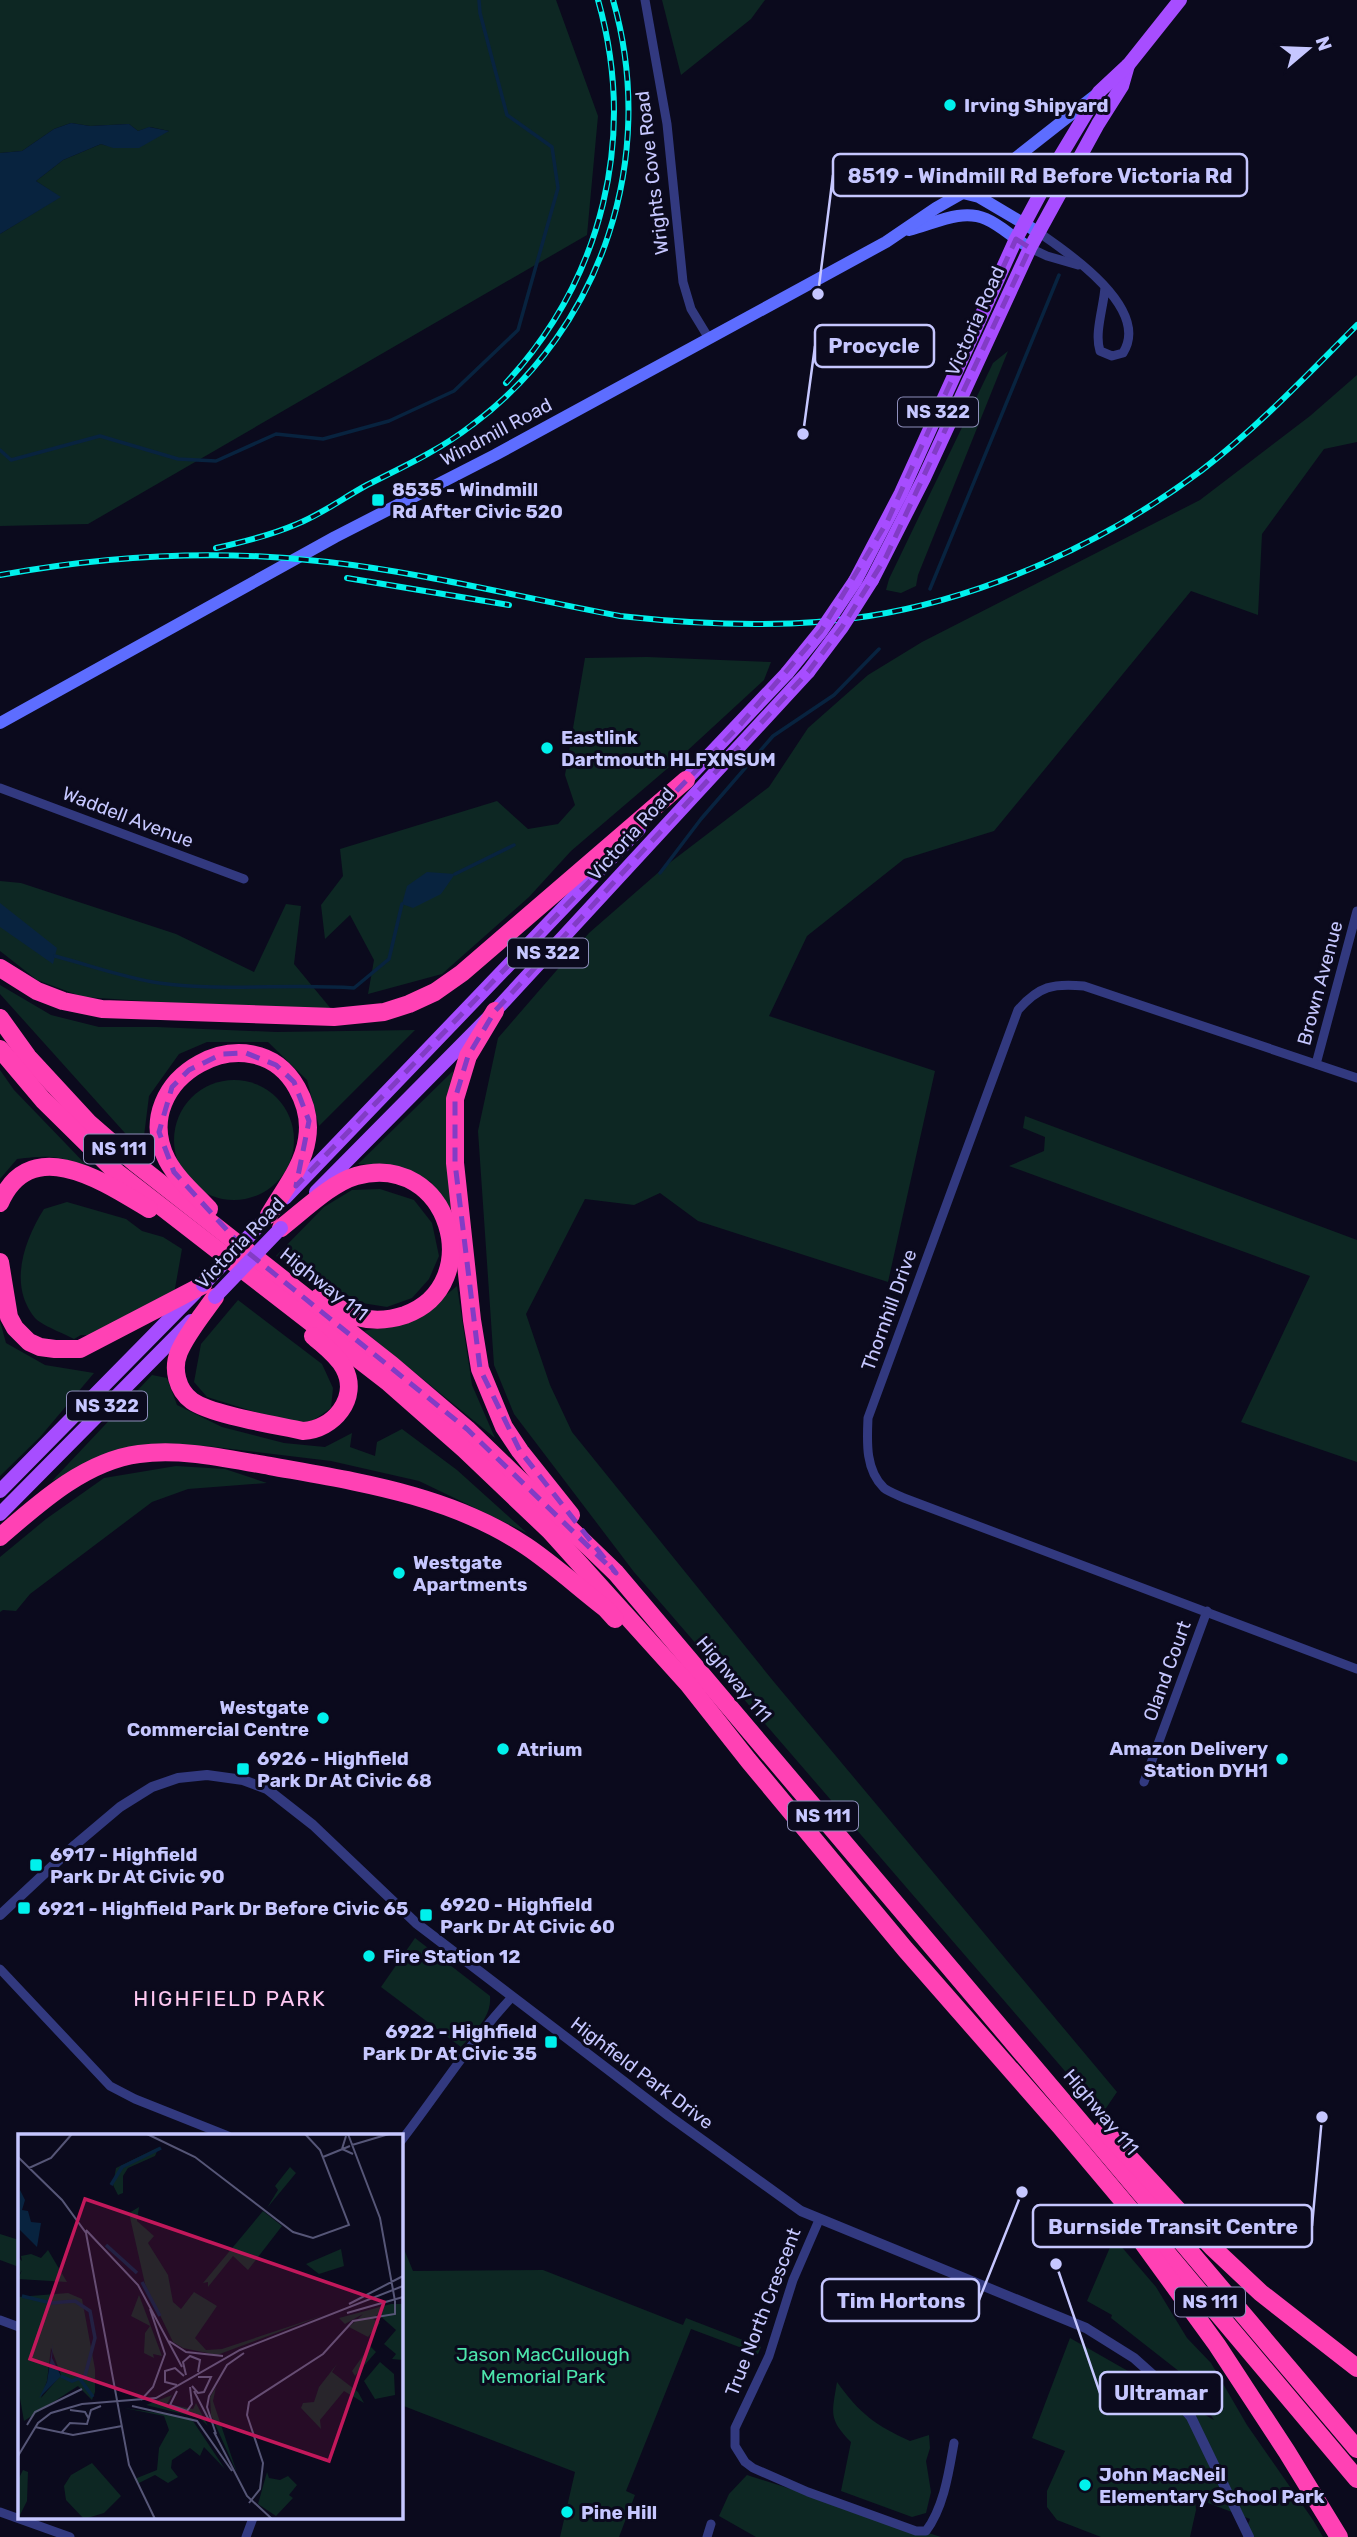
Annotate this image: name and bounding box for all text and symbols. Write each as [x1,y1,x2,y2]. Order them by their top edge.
north arrow [1273,14,1343,84]
text: N [1311,33,1337,54]
street label: Wrights Cove Road [631,90,673,256]
place label: Irving Shipyard [964,94,1108,117]
marker: Irving Shipyard [942,97,958,113]
callout: 8519 - Windmill Rd Before Victoria Rd [833,154,1247,196]
text: 8519 - Windmill Rd Before Victoria Rd [848,163,1232,188]
street label: Victoria Road [941,263,1009,379]
callout: Procycle [815,325,934,367]
text: Procycle [828,333,920,358]
street label: Windmill Road [436,393,556,471]
road number: NS 322 [898,398,978,426]
place label: 8535 - Windmill Rd After Civic 520 [392,478,563,523]
marker: 8535 - Windmill Rd After Civic 520 [370,492,386,508]
place label: Eastlink Dartmouth HLFXNSUM [561,726,776,771]
marker: Eastlink Dartmouth HLFXNSUM [539,740,555,756]
street label: Waddell Avenue [59,781,197,853]
street label: Victoria Road [583,783,679,885]
street label: Brown Avenue [1292,918,1348,1048]
road number: NS 322 [508,938,588,968]
road number: NS 111 [84,1134,154,1164]
street label: Victoria Road [191,1193,289,1293]
street label: Highway 111 [275,1243,373,1325]
street label: Thornhill Drive [856,1246,922,1374]
road number: NS 322 [67,1392,147,1420]
place label: Westgate Apartments [413,1551,528,1596]
marker: Westgate Apartments [391,1565,407,1581]
street label: Oland Court [1138,1617,1196,1724]
street label: Highway 111 [691,1631,777,1727]
place label: Westgate Commercial Centre [127,1696,309,1741]
marker: Westgate Commercial Centre [315,1710,331,1726]
place label: Amazon Delivery Station DYH1 [1110,1737,1269,1782]
place label: Atrium [517,1738,583,1761]
marker: Atrium [495,1741,511,1757]
place label: 6926 - Highfield Park Dr At Civic 68 [257,1747,432,1792]
marker: Amazon Delivery Station DYH1 [1274,1751,1290,1767]
marker: 6926 - Highfield Park Dr At Civic 68 [235,1761,251,1777]
road number: NS 111 [788,1802,858,1830]
place label: 6917 - Highfield Park Dr At Civic 90 [50,1843,225,1888]
marker: 6917 - Highfield Park Dr At Civic 90 [28,1857,44,1873]
place label: 6920 - Highfield Park Dr At Civic 60 [440,1893,615,1938]
place label: 6921 - Highfield Park Dr Before Civic 65 [38,1897,408,1920]
marker: 6921 - Highfield Park Dr Before Civic 65 [16,1900,32,1916]
marker: 6920 - Highfield Park Dr At Civic 60 [418,1907,434,1923]
place label: Fire Station 12 [383,1945,521,1968]
marker: Fire Station 12 [361,1948,377,1964]
district label: HIGHFIELD PARK [133,1986,327,2011]
street label: Highfield Park Drive [566,2012,718,2134]
place label: 6922 - Highfield Park Dr At Civic 35 [363,2020,537,2065]
marker: 6922 - Highfield Park Dr At Civic 35 [543,2034,559,2050]
street label: Highway 111 [1058,2064,1144,2160]
inset map [18,2134,402,2520]
callout: Burnside Transit Centre [1033,2205,1312,2247]
text: Burnside Transit Centre [1048,2214,1298,2239]
street label: True North Crescent [720,2224,806,2399]
callout: Tim Hortons [822,2279,979,2321]
text: Tim Hortons [837,2288,965,2313]
road number: NS 111 [1175,2288,1245,2316]
park label: Jason MacCullough Memorial Park [456,2343,630,2388]
callout: Ultramar [1100,2372,1222,2414]
text: Ultramar [1114,2380,1208,2405]
place label: John MacNeil Elementary School Park [1099,2463,1325,2508]
marker: John MacNeil Elementary School Park [1077,2477,1093,2493]
place label: Pine Hill [581,2501,657,2524]
marker: Pine Hill [559,2504,575,2520]

